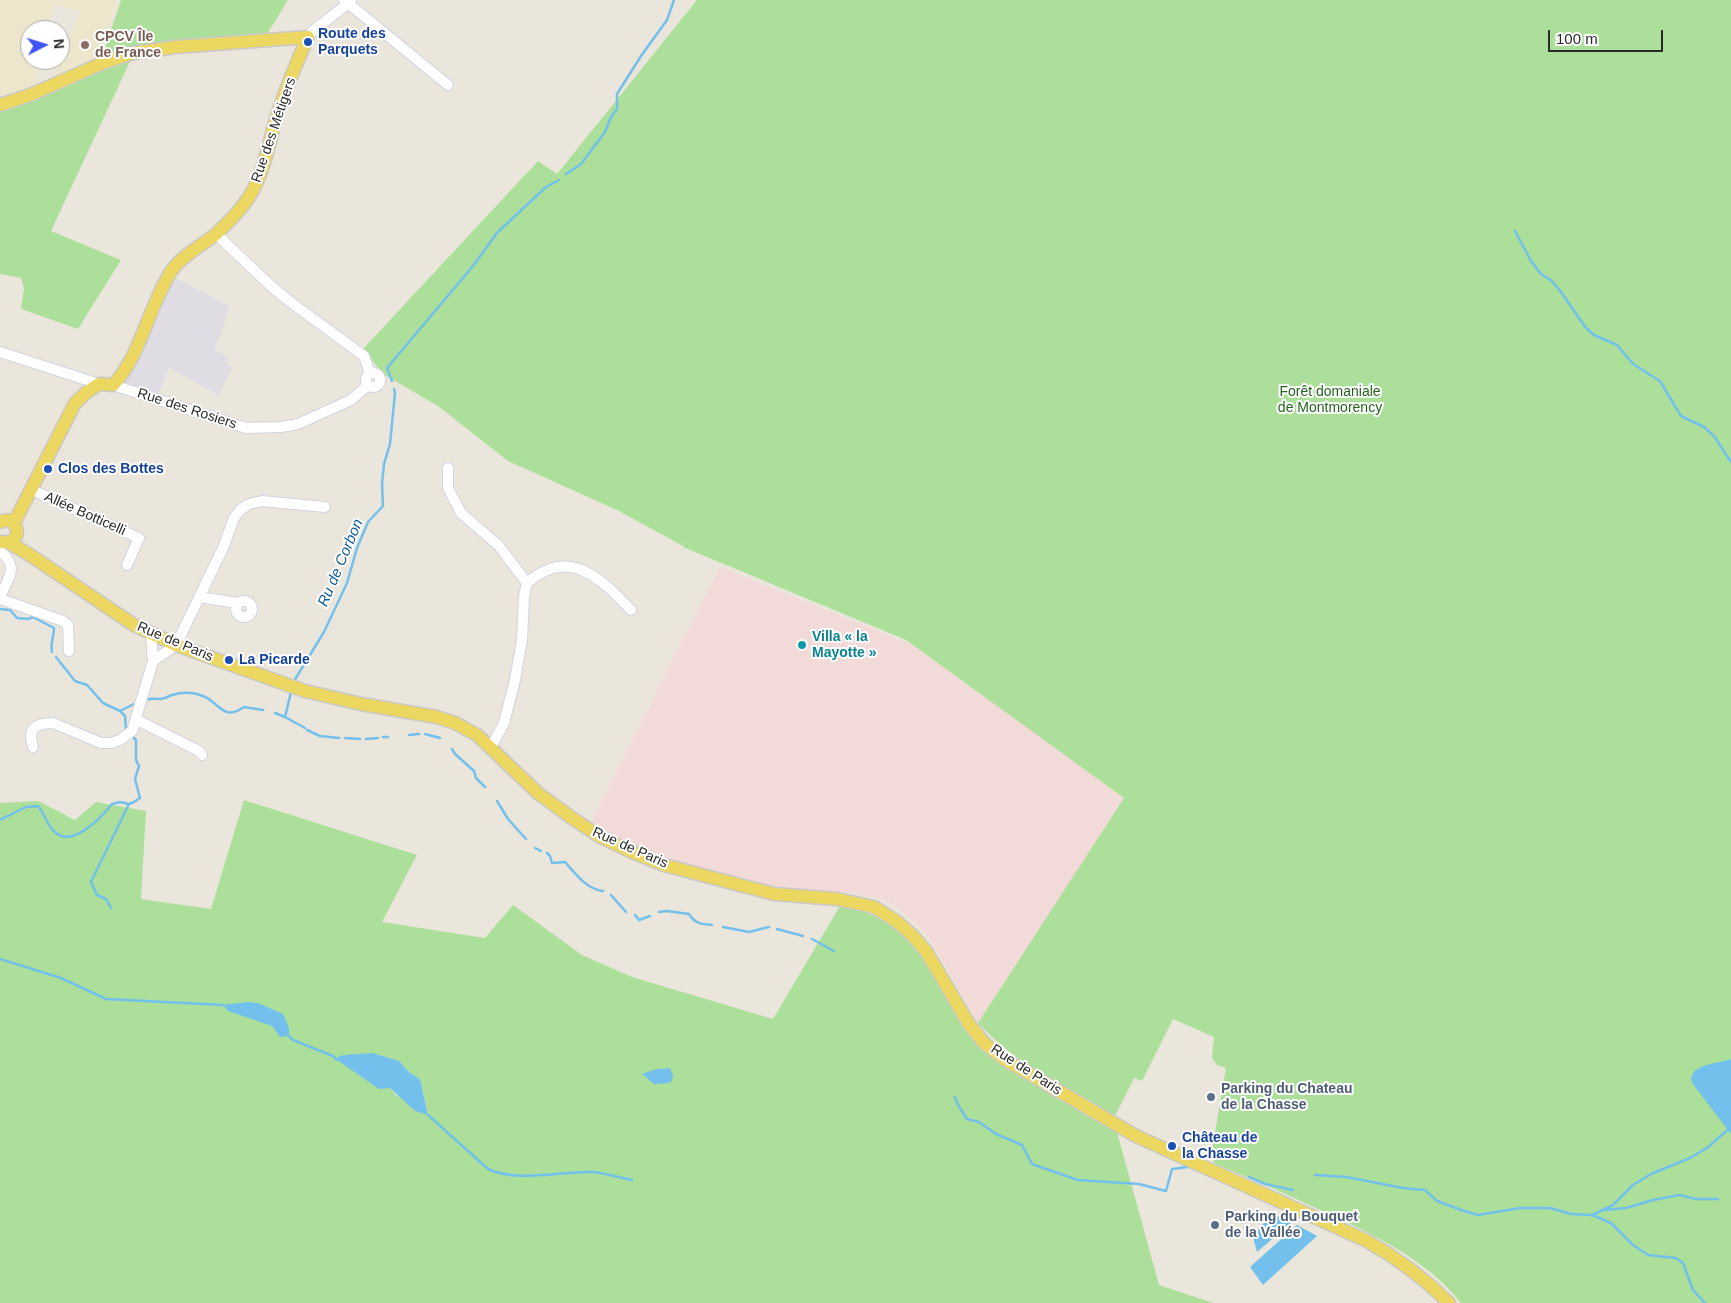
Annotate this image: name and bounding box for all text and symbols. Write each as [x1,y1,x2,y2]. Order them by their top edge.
north arrow [20,20,70,70]
scale bar [1551,20,1666,52]
place label: Route des Parquets [318,26,386,58]
place label: CPCV Île de France [95,29,161,62]
text: 100 m [1556,30,1598,47]
marker: Route des Parquets [302,36,314,48]
text: N [51,38,67,50]
marker: CPCV Île de France [79,39,91,51]
street label: Rue des Métigers [248,75,300,185]
park label: Forêt domaniale de Montmorency [1278,384,1382,417]
street label: Rue des Rosiers [135,385,239,433]
place label: Clos des Bottes [58,461,164,477]
marker: Clos des Bottes [42,463,54,475]
street label: Allée Botticelli [42,489,128,539]
water label: Ru de Corbon [314,516,368,610]
street label: Rue de Paris [134,618,216,666]
place label: Villa « la Mayotte » [812,629,877,662]
marker: Villa « la Mayotte » [796,639,808,651]
place label: La Picarde [239,652,310,668]
marker: La Picarde [223,654,235,666]
street label: Rue de Paris [590,824,670,872]
street label: Rue de Paris [987,1041,1065,1099]
place label: Parking du Chateau de la Chasse [1221,1081,1352,1114]
marker: Parking du Chateau de la Chasse [1205,1091,1217,1103]
place label: Château de la Chasse [1182,1130,1257,1162]
marker: Château de la Chasse [1166,1140,1178,1152]
place label: Parking du Bouquet de la Vallée [1225,1209,1358,1242]
marker: Parking du Bouquet de la Vallée [1209,1219,1221,1231]

